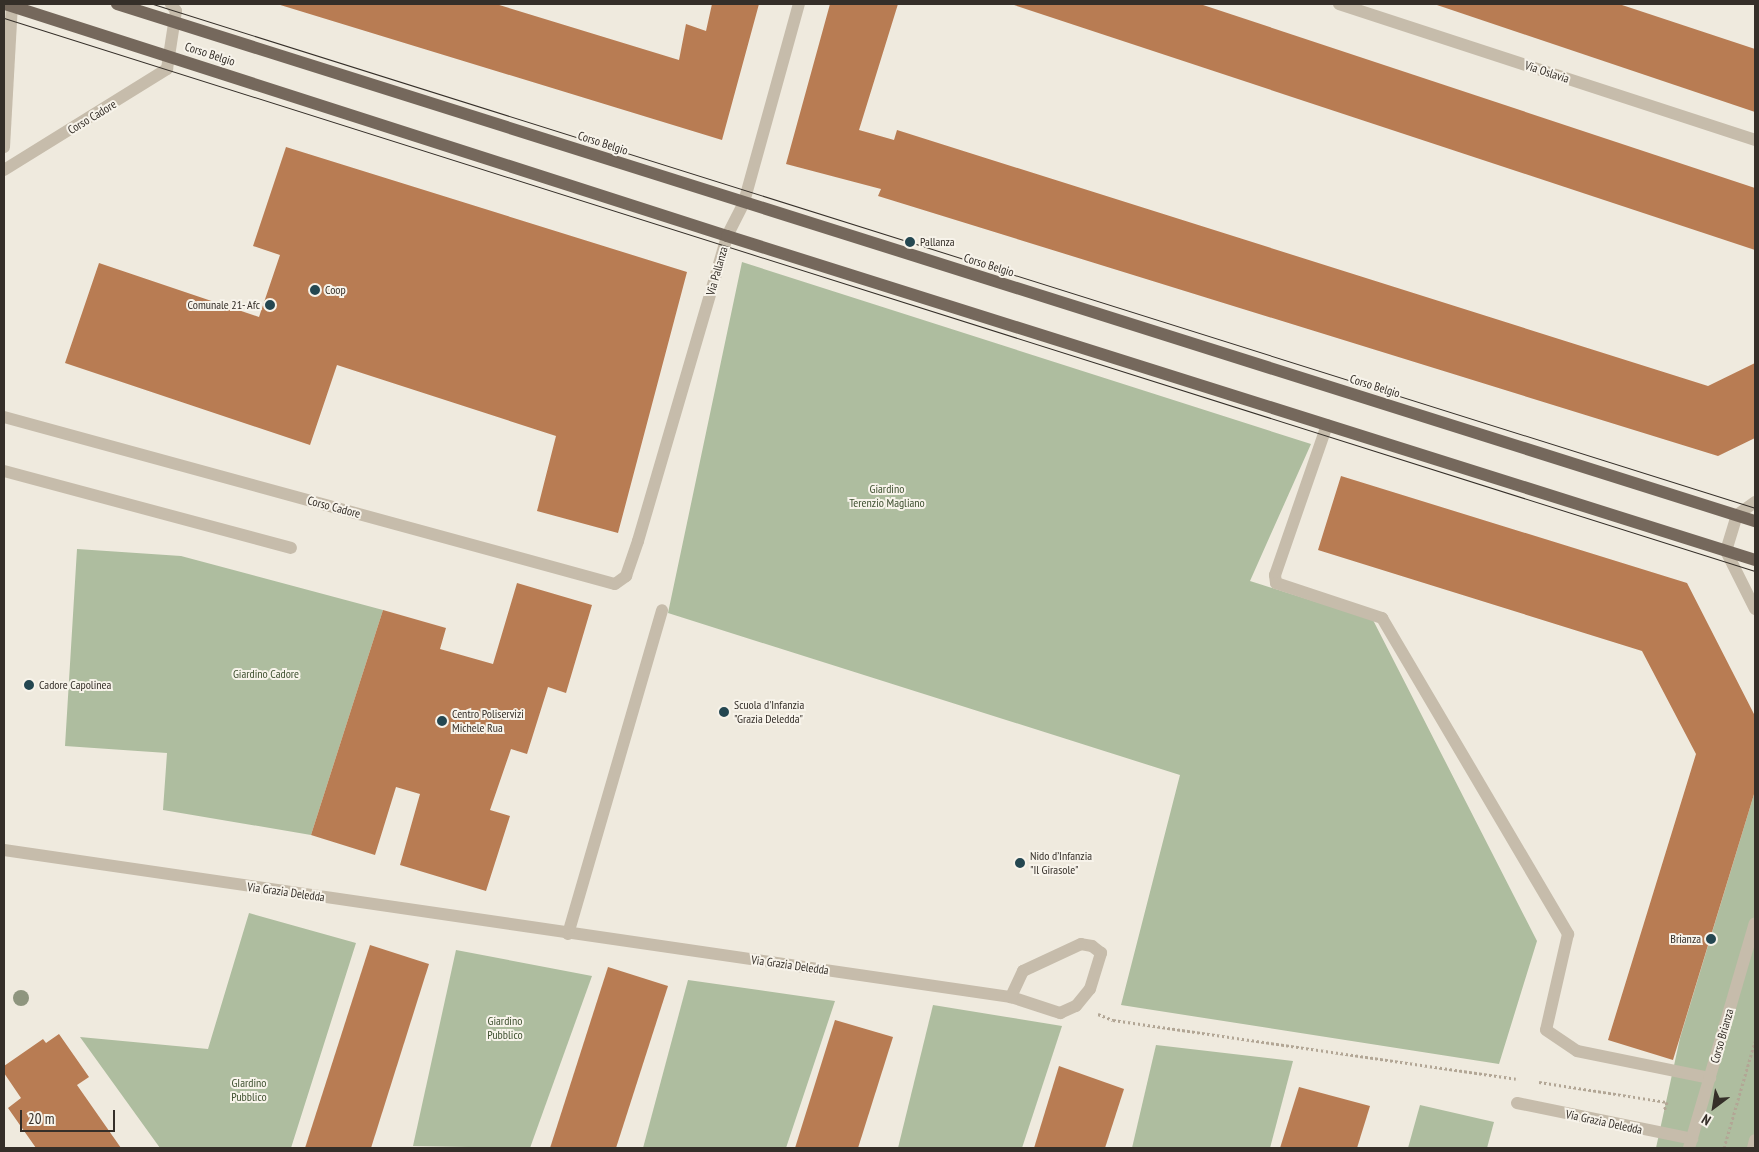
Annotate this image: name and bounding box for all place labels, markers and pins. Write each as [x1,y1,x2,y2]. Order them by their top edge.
place label: Pallanza [920,235,955,249]
marker: Pallanza [904,236,916,248]
place label: Coop [325,283,346,297]
marker: Coop [309,284,321,296]
place label: Comunale 21- Afc [187,298,260,312]
marker: Comunale 21- Afc [264,299,276,311]
place label: Cadore Capolinea [39,678,111,692]
marker: Cadore Capolinea [23,679,35,691]
place label: Scuola d'Infanzia "Grazia Deledda" [734,698,804,726]
marker: Scuola d'Infanzia "Grazia Deledda" [718,706,730,718]
place label: Centro Poliservizi Michele Rua [452,707,524,735]
marker: Centro Poliservizi Michele Rua [436,715,448,727]
place label: Nido d’Infanzia "Il Girasole" [1030,849,1092,877]
marker: Nido d’Infanzia "Il Girasole" [1014,857,1026,869]
place label: Brianza [1670,932,1701,946]
marker: Brianza [1705,933,1717,945]

